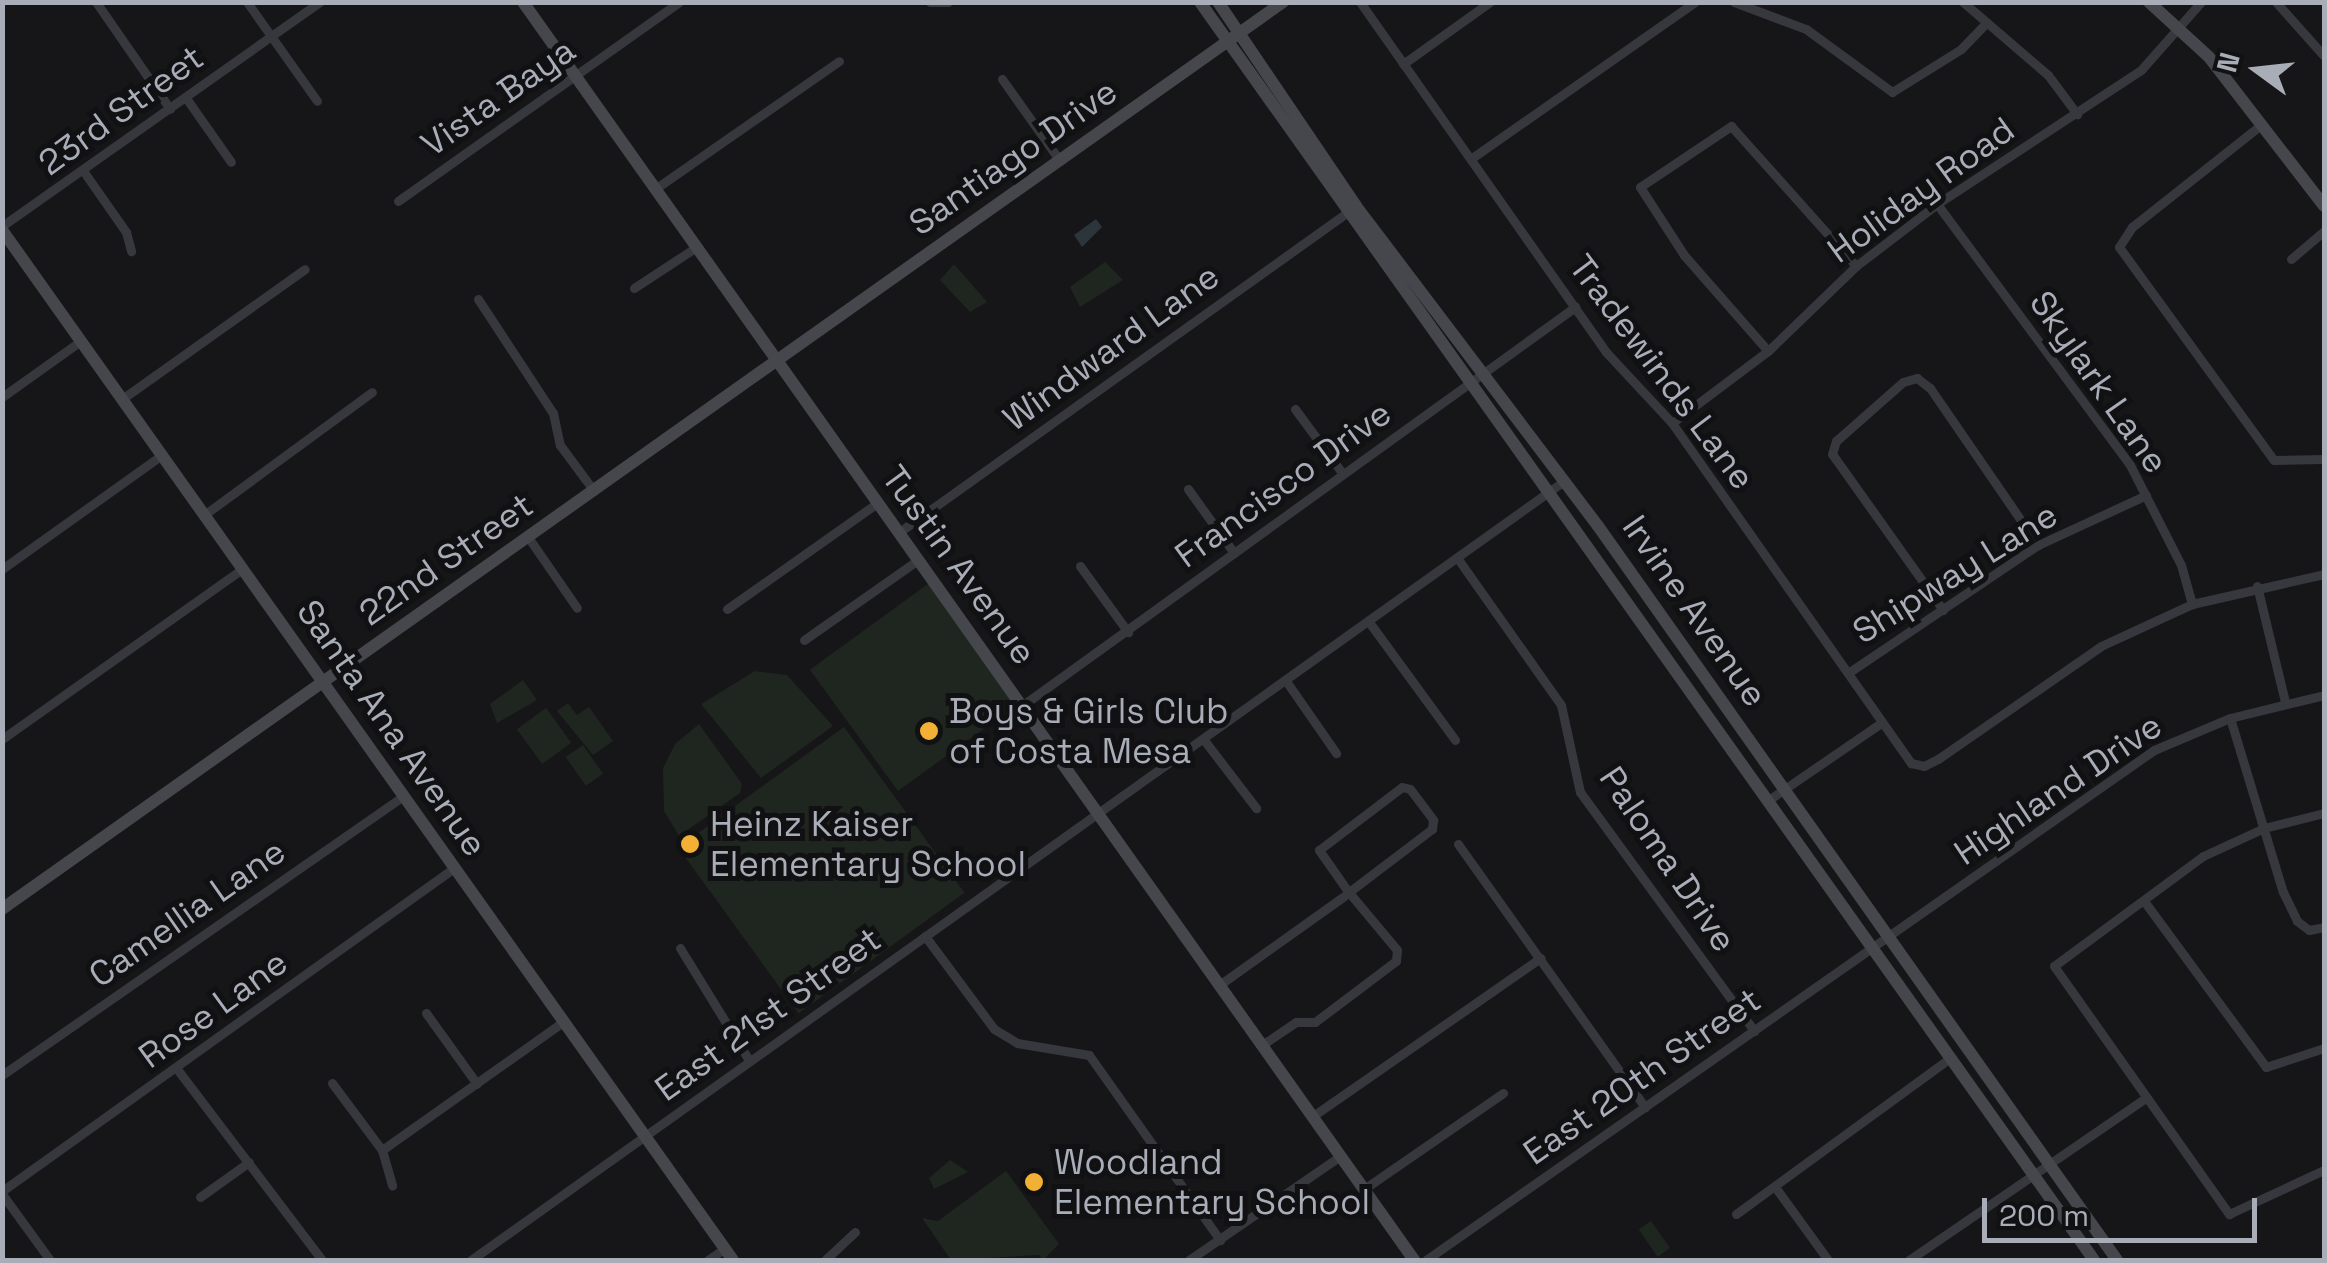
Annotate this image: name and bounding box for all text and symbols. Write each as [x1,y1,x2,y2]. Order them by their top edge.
north arrow [2207,20,2307,120]
street label: Vista Baya [413,29,583,165]
street label: 23rd Street [31,36,211,184]
text: N [2208,49,2248,76]
street label: Santiago Drive [901,70,1125,244]
street label: Holiday Road [1820,108,2022,272]
street label: Tradewinds Lane [1560,247,1764,497]
street label: Windward Lane [995,255,1227,439]
street label: Skylark Lane [2021,283,2177,481]
street label: Francisco Drive [1167,392,1399,576]
street label: Tustin Avenue [873,457,1045,673]
street label: 22nd Street [351,484,541,634]
street label: Shipway Lane [1845,493,2065,653]
street label: Irvine Avenue [1614,507,1776,715]
street label: Santa Ana Avenue [288,591,496,865]
place label: Boys & Girls Club of Costa Mesa [949,690,1229,772]
street label: Highland Drive [1946,704,2170,874]
marker: Boys & Girls Club of Costa Mesa [918,720,940,742]
street label: Paloma Drive [1591,759,1745,959]
place label: Heinz Kaiser Elementary School [710,803,1026,885]
street label: Camellia Lane [81,830,293,996]
marker: Heinz Kaiser Elementary School [679,833,701,855]
street label: East 21st Street [647,918,889,1110]
street label: Rose Lane [131,941,295,1077]
street label: East 20th Street [1515,979,1769,1173]
place label: Woodland Elementary School [1054,1141,1370,1223]
marker: Woodland Elementary School [1023,1171,1045,1193]
scale bar [1987,1178,2262,1240]
text: 200 m [1999,1196,2089,1235]

